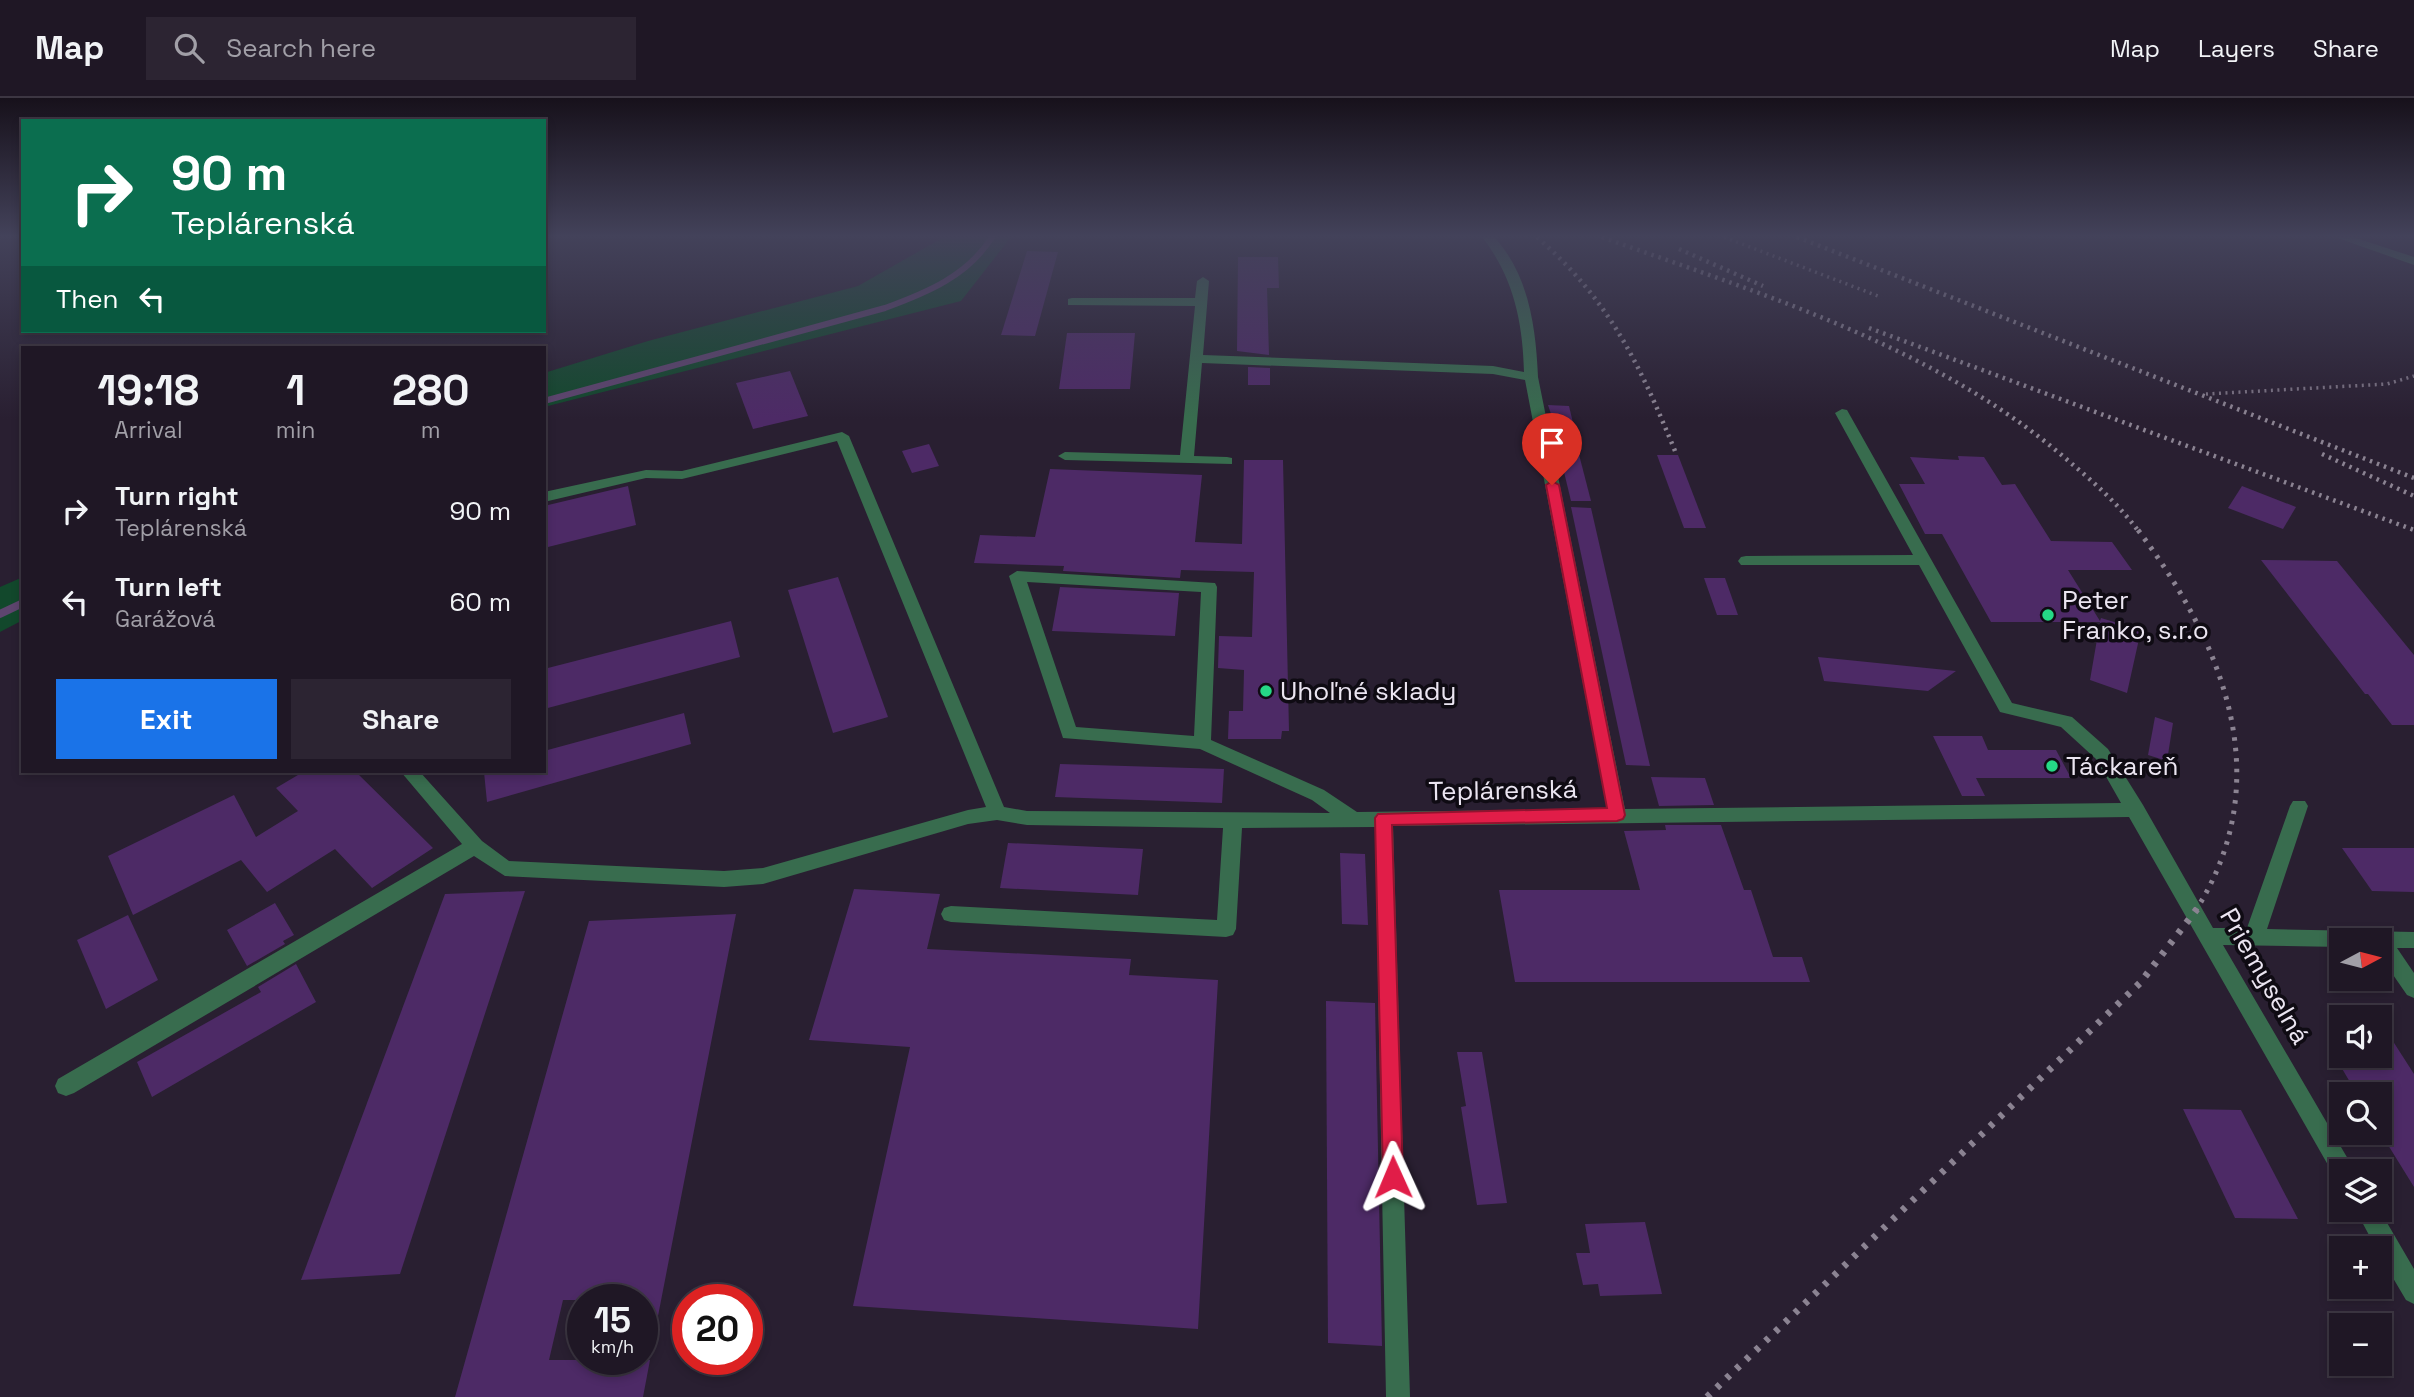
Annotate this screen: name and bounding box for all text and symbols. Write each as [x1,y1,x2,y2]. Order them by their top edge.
search box [146,17,636,80]
text: Map [35,27,104,69]
icon: search [170,29,208,67]
text: Search here [226,31,376,65]
text: Map [2110,33,2160,64]
text: Layers [2198,33,2275,64]
text: Share [2313,33,2379,64]
text: 90 m [171,142,287,204]
icon: right [56,147,147,238]
text: Teplárenská [171,203,355,243]
icon: left [133,280,171,318]
text: Then [56,282,119,316]
text: 19:18 [98,364,199,417]
text: 1 [286,364,305,417]
text: 280 [392,364,469,417]
pin [1522,413,1582,485]
text: Arrival [114,415,183,445]
text: min [276,415,315,445]
text: m [421,415,441,445]
icon: arrive [1533,424,1571,462]
text: Turn right [115,479,239,513]
icon: right [56,492,94,530]
text: 90 m [449,494,511,528]
text: Teplárenská [115,513,247,543]
text: Turn left [115,570,222,604]
icon: left [56,583,94,621]
place label: Peter Franko, s.r.o [2062,583,2209,647]
text: 60 m [449,585,511,619]
text: Garážová [115,604,215,634]
marker: Peter Franko, s.r.o [2040,607,2056,623]
place label: Uhoľné sklady [1280,674,1456,708]
button: Exit [56,679,277,759]
button: Share [291,679,511,759]
marker: Uhoľné sklady [1258,683,1274,699]
place label: Táckareň [2066,749,2178,783]
marker: Táckareň [2044,758,2060,774]
street label: Teplárenská [1428,772,1578,808]
street label: Priemyselná [2212,902,2318,1050]
north arrow [2329,928,2392,990]
map controls [2329,928,2392,1376]
button: sound [2329,1005,2392,1068]
button: search [2329,1082,2392,1145]
position arrow [1356,1140,1430,1214]
button: layers [2329,1159,2392,1222]
button: + [2329,1236,2392,1299]
speed limit sign: 20 [672,1284,763,1375]
text: 15 [594,1298,631,1342]
button: − [2329,1313,2392,1376]
text: km/h [591,1335,634,1358]

